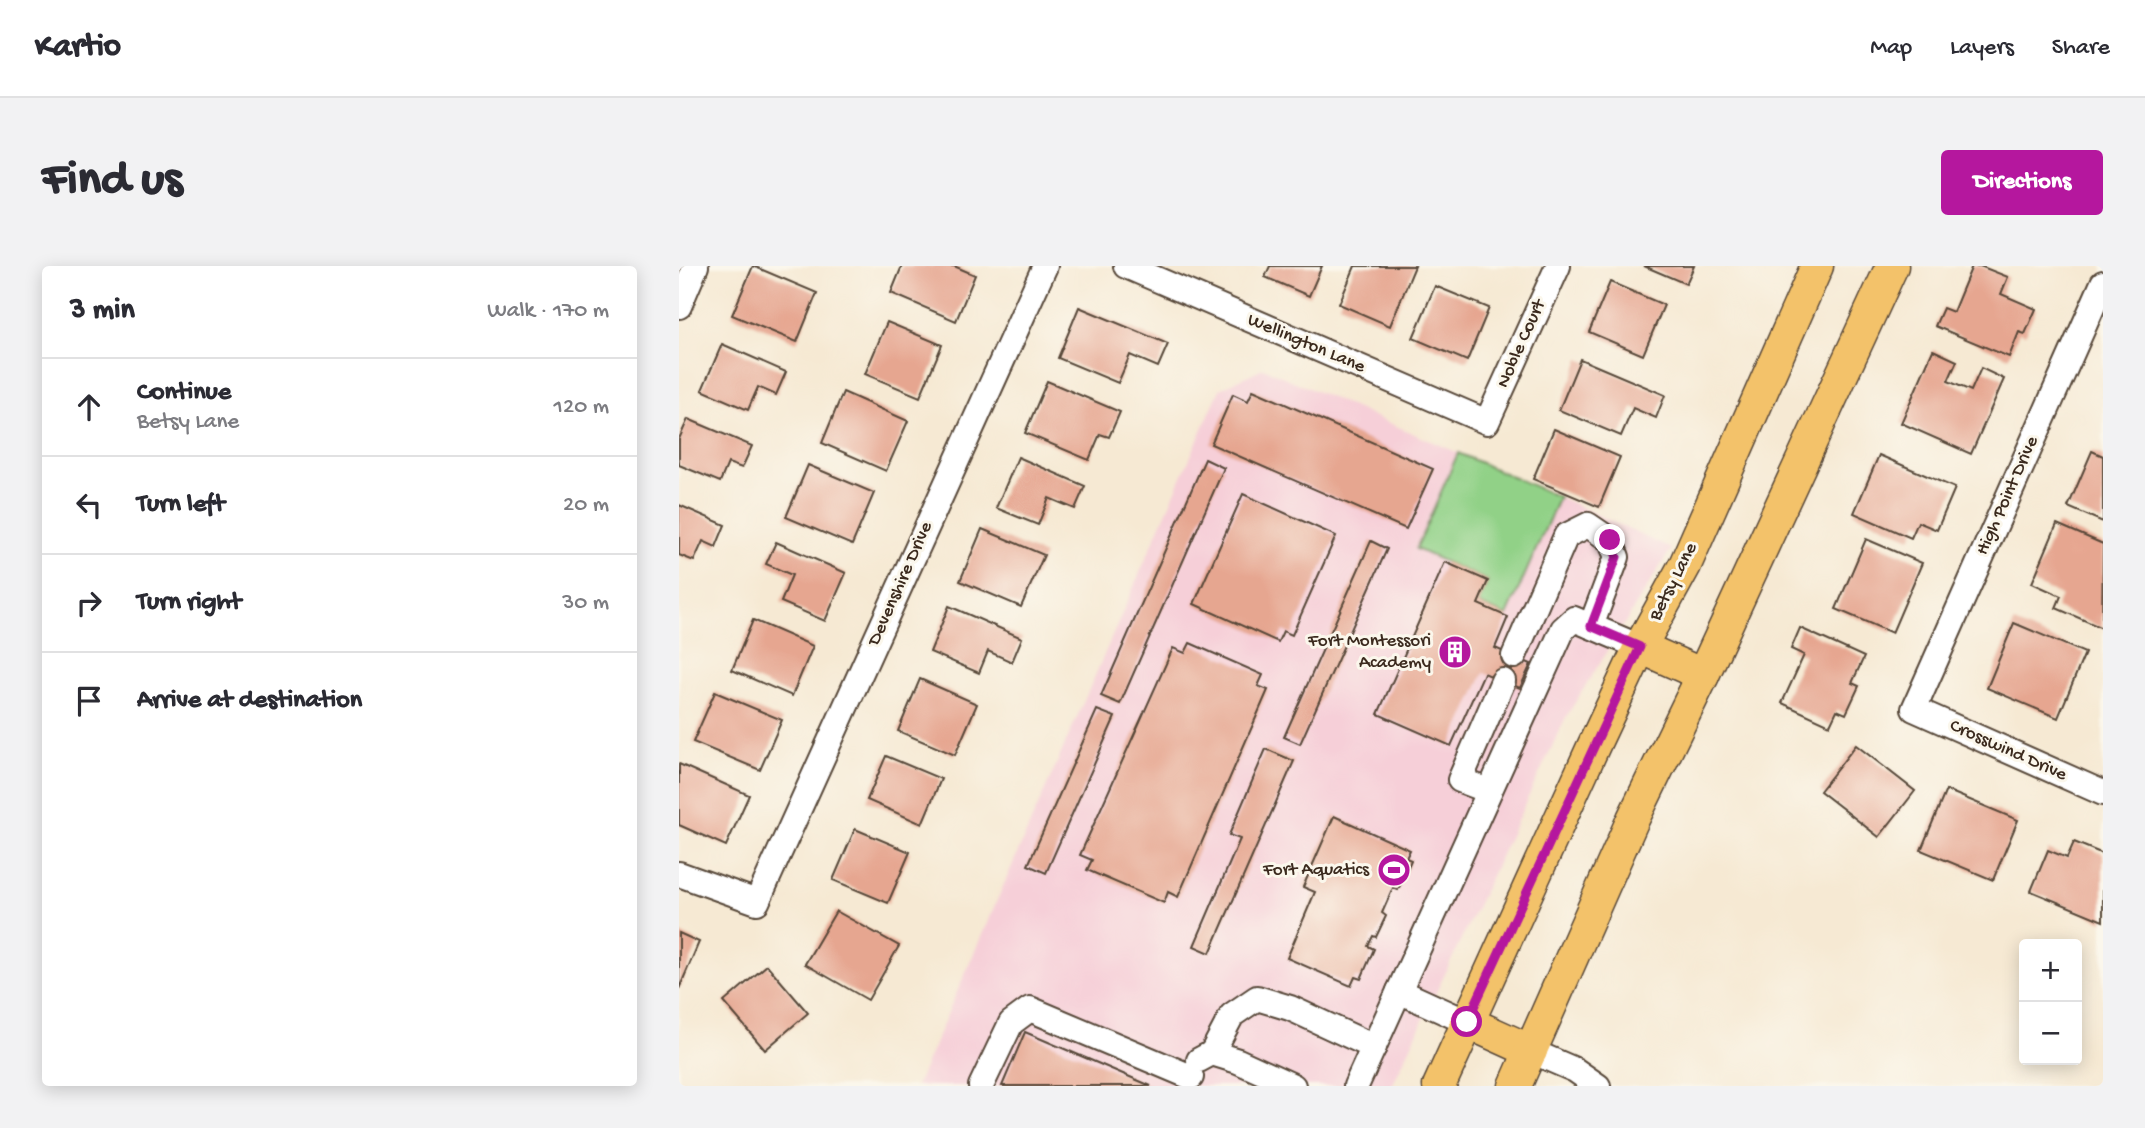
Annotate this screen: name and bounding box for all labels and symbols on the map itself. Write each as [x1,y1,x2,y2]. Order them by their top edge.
street label: Noble Court [1492,294,1553,392]
street label: Wellington Lane [1244,309,1369,379]
street label: High Point Drive [1972,433,2045,559]
street label: Devenshire Drive [863,518,939,651]
route end [1594,524,1625,555]
street label: Betsy Lane [1644,539,1704,626]
place label: Fort Montessori Academy [1307,630,1432,675]
building icon: Fort Montessori Academy [1436,633,1474,671]
street label: Crosswind Drive [1946,715,2070,787]
sports icon: Fort Aquatics [1375,851,1413,889]
place label: Fort Aquatics [1262,859,1370,882]
route start [1451,1006,1482,1037]

